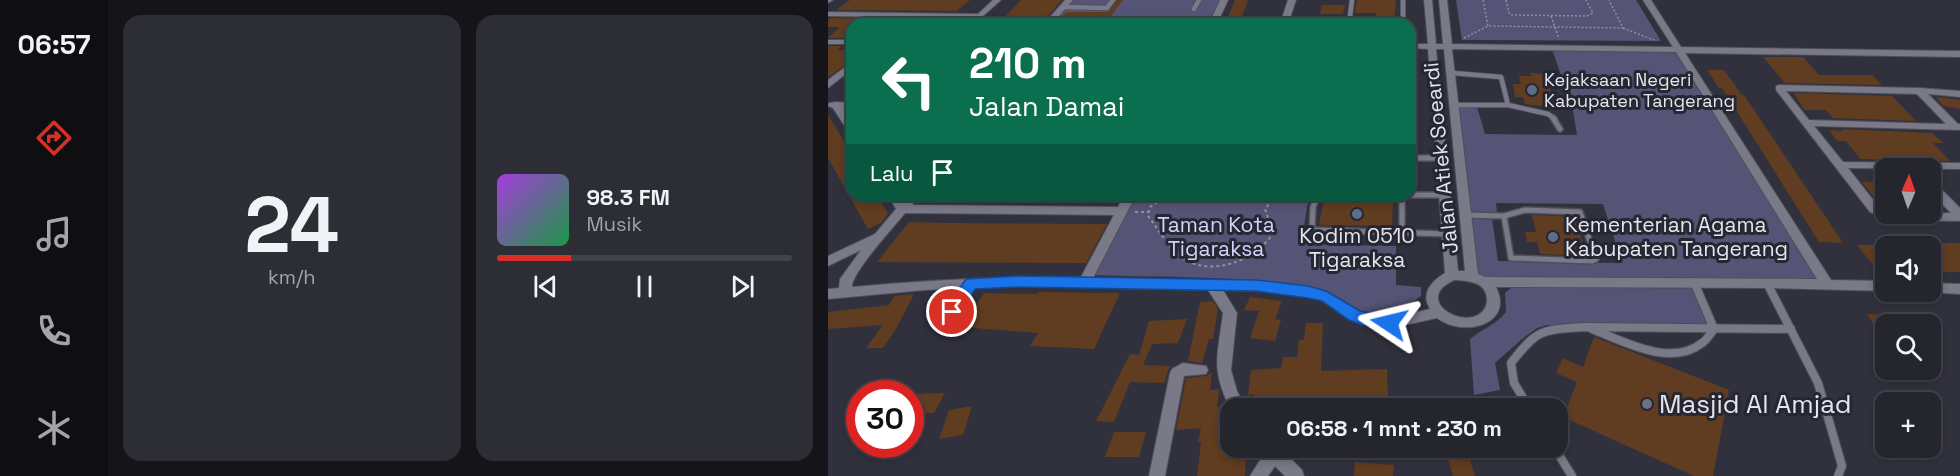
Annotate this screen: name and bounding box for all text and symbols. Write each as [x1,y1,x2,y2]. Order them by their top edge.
text: 06:57 [17,27,91,62]
text: 210 m [969,37,1087,90]
icon: left [870,42,948,120]
street label: Jalan Atiek Soeardi [1417,61,1464,255]
place label: Kejaksaan Negeri Kabupaten Tangerang [1544,68,1735,112]
marker: Kejaksaan Negeri Kabupaten Tangerang [1525,83,1539,97]
text: Jalan Damai [969,89,1124,124]
icon: directions [33,117,75,159]
icon: arrive [926,156,959,189]
north arrow [1875,158,1941,224]
map controls [1875,158,1941,458]
text: Lalu [870,159,914,187]
text: 24 [244,175,339,275]
text: 98.3 FM [587,183,670,211]
marker: Kodim 0510 Tigaraksa [1350,207,1364,221]
text: Musik [587,211,642,237]
park label: Taman Kota Tigaraksa [1157,211,1275,262]
place label: Kementerian Agama Kabupaten Tangerang [1565,211,1788,262]
icon: music [33,213,75,255]
place label: Kodim 0510 Tigaraksa [1299,222,1415,273]
marker: Kementerian Agama Kabupaten Tangerang [1546,230,1560,244]
button: sound [1875,236,1941,302]
text: km/h [268,264,316,290]
icon: previous [529,270,562,303]
icon: pause [628,270,661,303]
icon: next [726,270,759,303]
pin [926,286,977,337]
position arrow [1357,291,1421,355]
icon: arrive [935,295,968,328]
icon: phone [33,310,75,352]
button: search [1875,314,1941,380]
speed limit sign: 30 [846,380,924,458]
place label: Masjid Al Amjad [1659,387,1852,421]
button: + [1875,392,1941,458]
marker: Masjid Al Amjad [1640,397,1654,411]
icon: climate [33,407,75,449]
text: 06:58 · 1 mnt · 230 m [1286,414,1502,442]

